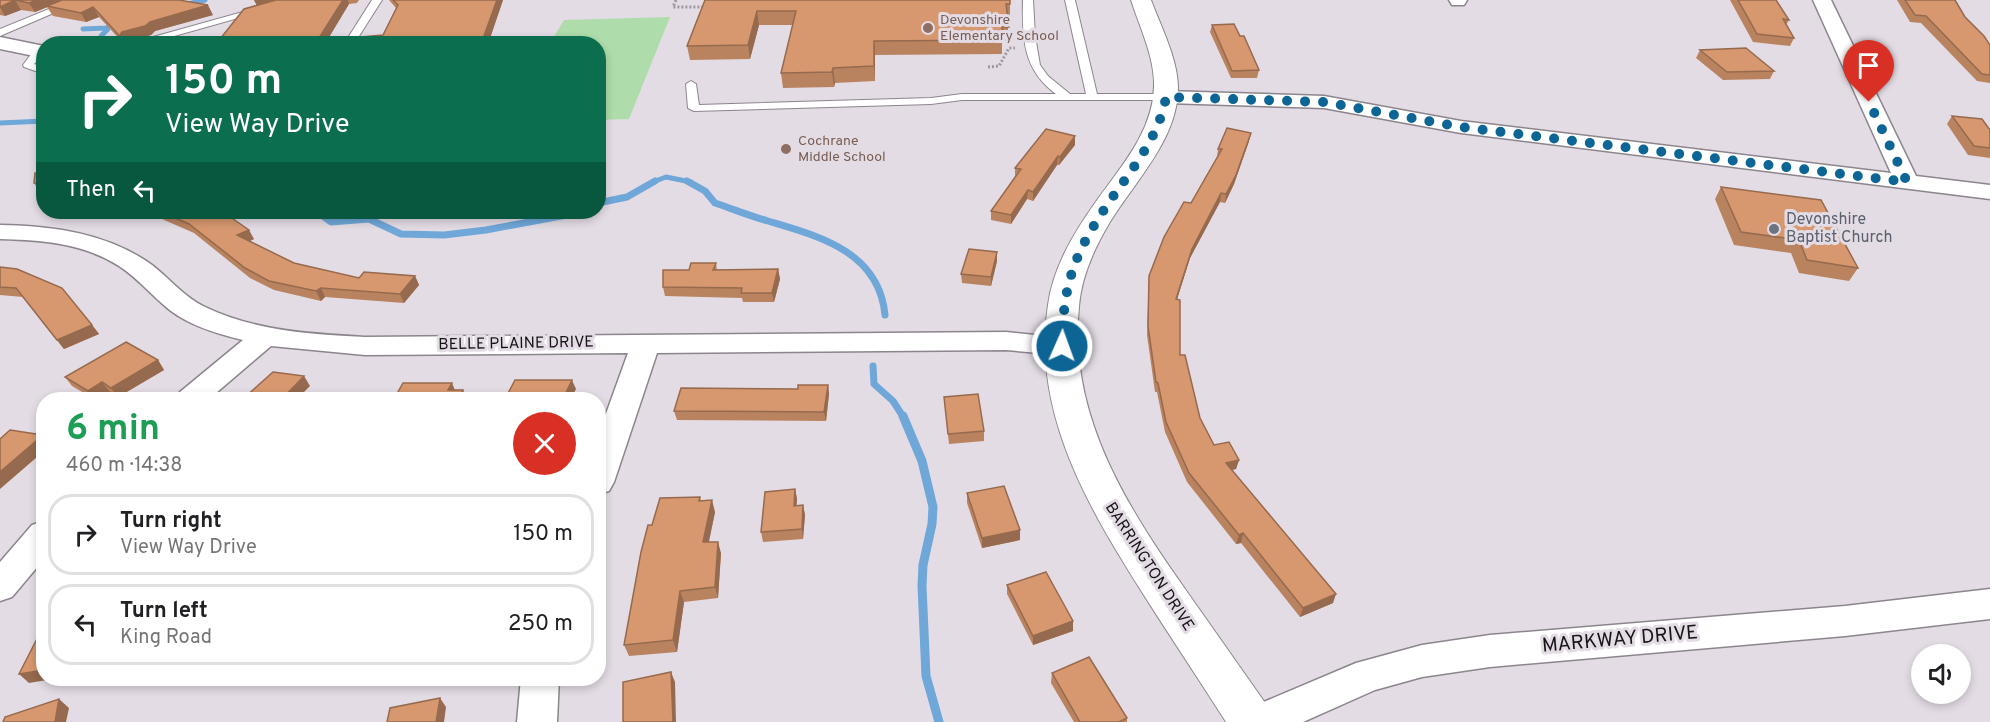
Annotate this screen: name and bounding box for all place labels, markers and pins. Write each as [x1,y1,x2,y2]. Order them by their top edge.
place label: Devonshire Elementary School [940,12,1059,45]
marker: Devonshire Elementary School [921,21,935,35]
pin [1843,40,1894,102]
place label: Cochrane Middle School [798,133,886,166]
marker: Cochrane Middle School [779,142,793,156]
place label: Devonshire Baptist Church [1786,210,1892,248]
marker: Devonshire Baptist Church [1767,222,1781,236]

